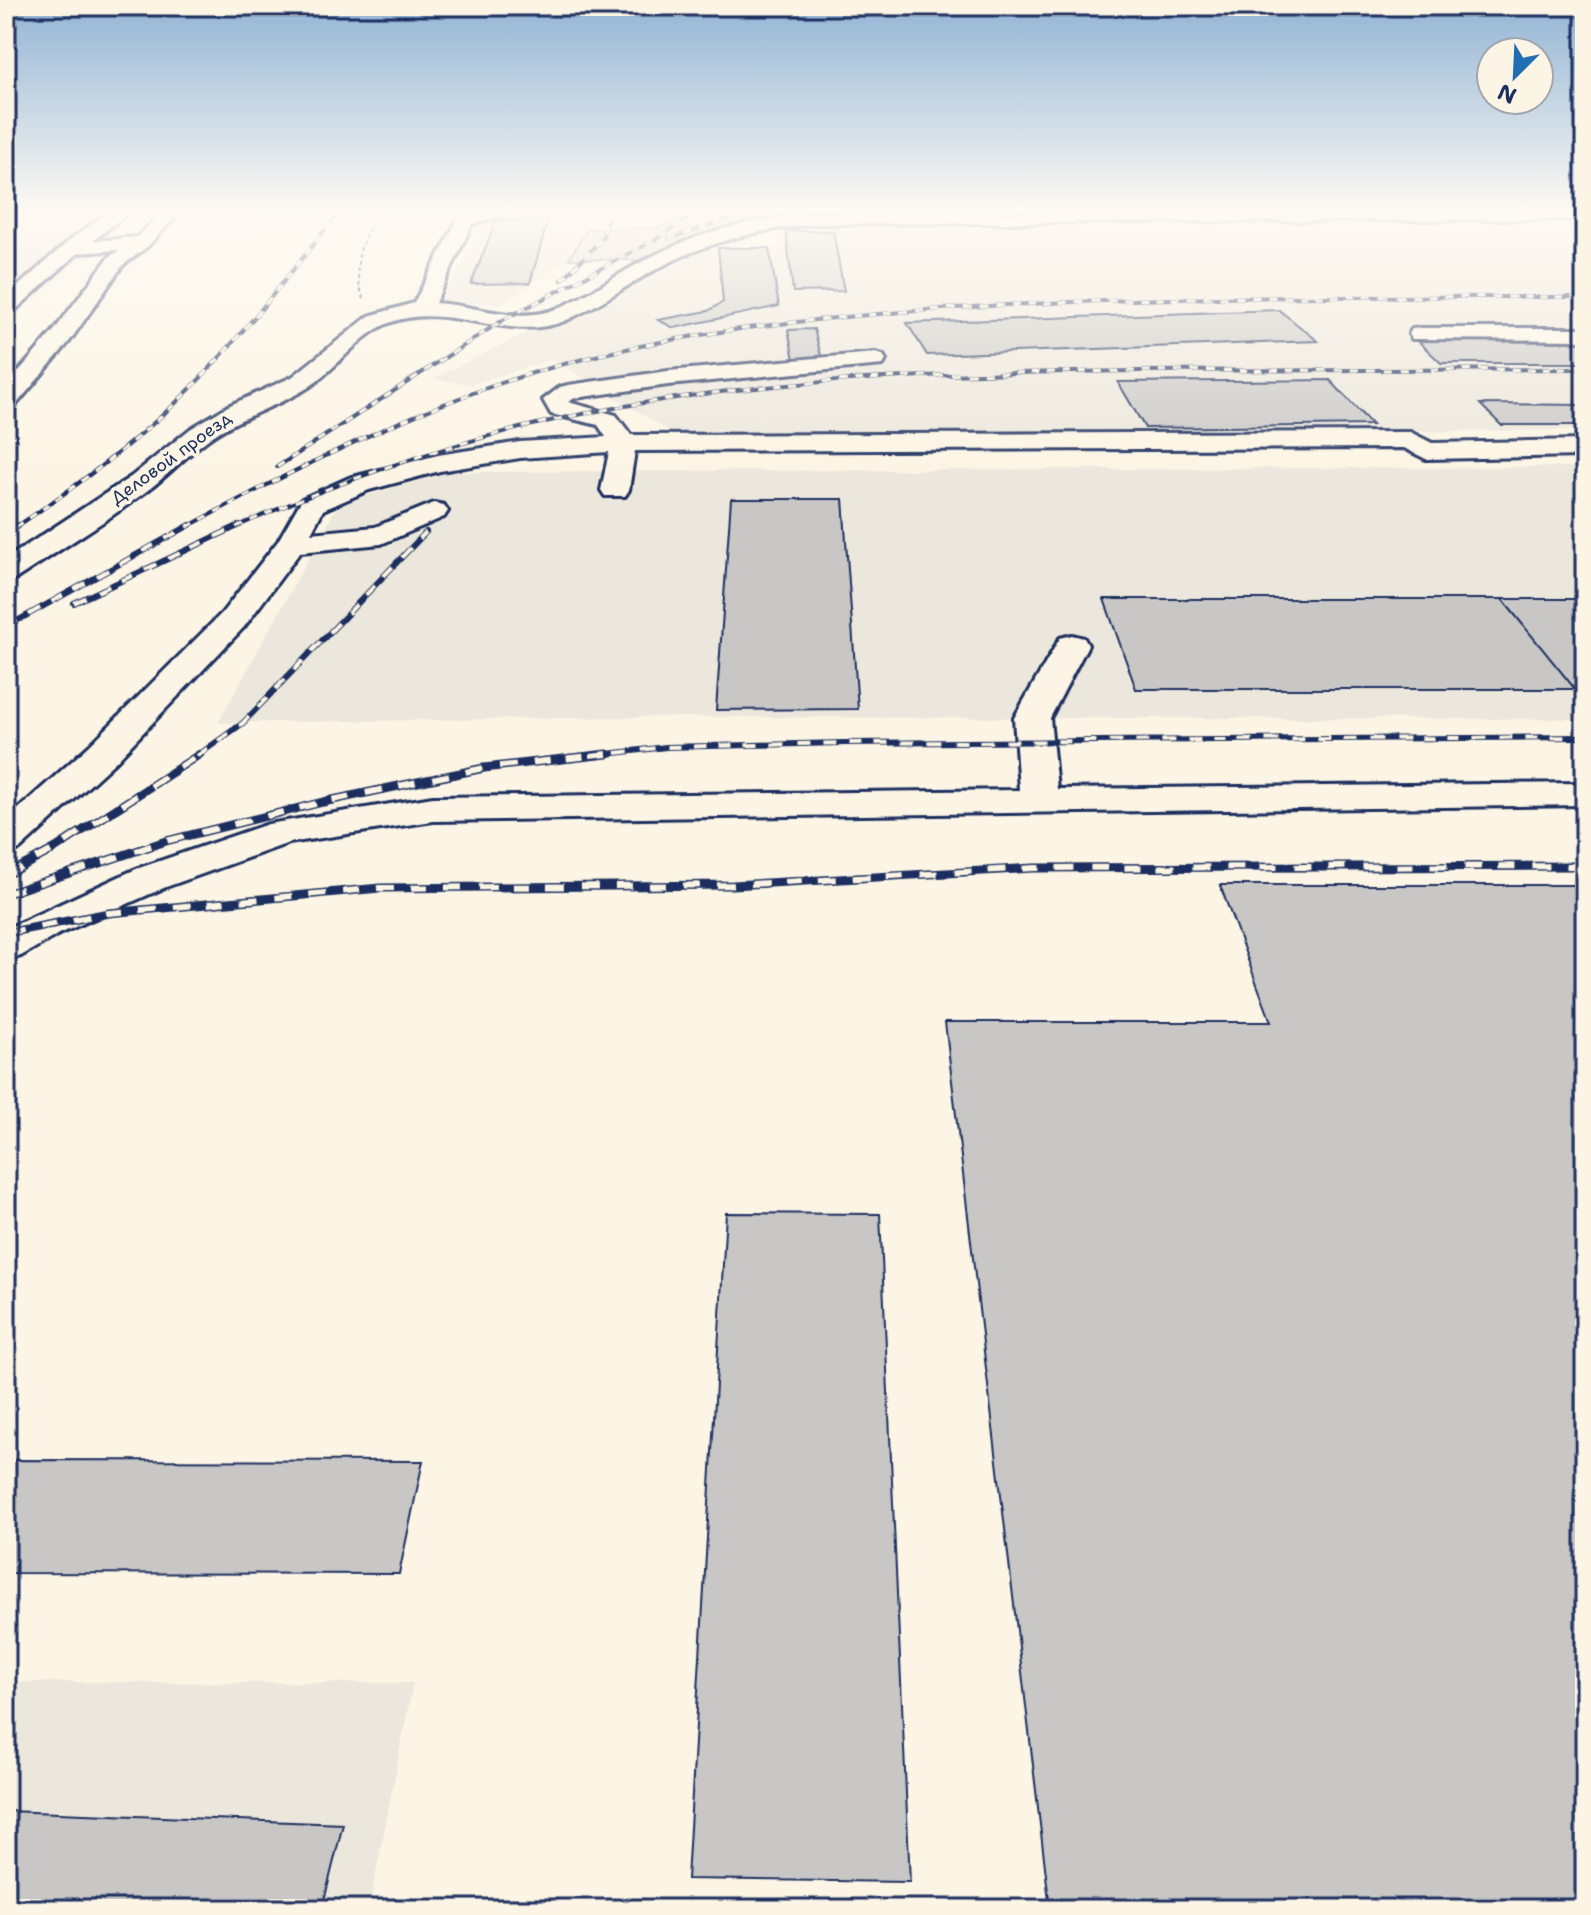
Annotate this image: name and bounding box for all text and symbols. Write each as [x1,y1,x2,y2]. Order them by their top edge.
north arrow [1475,36,1555,116]
text: N [1493,77,1521,111]
street label: Деловой проезд [106,406,237,510]

